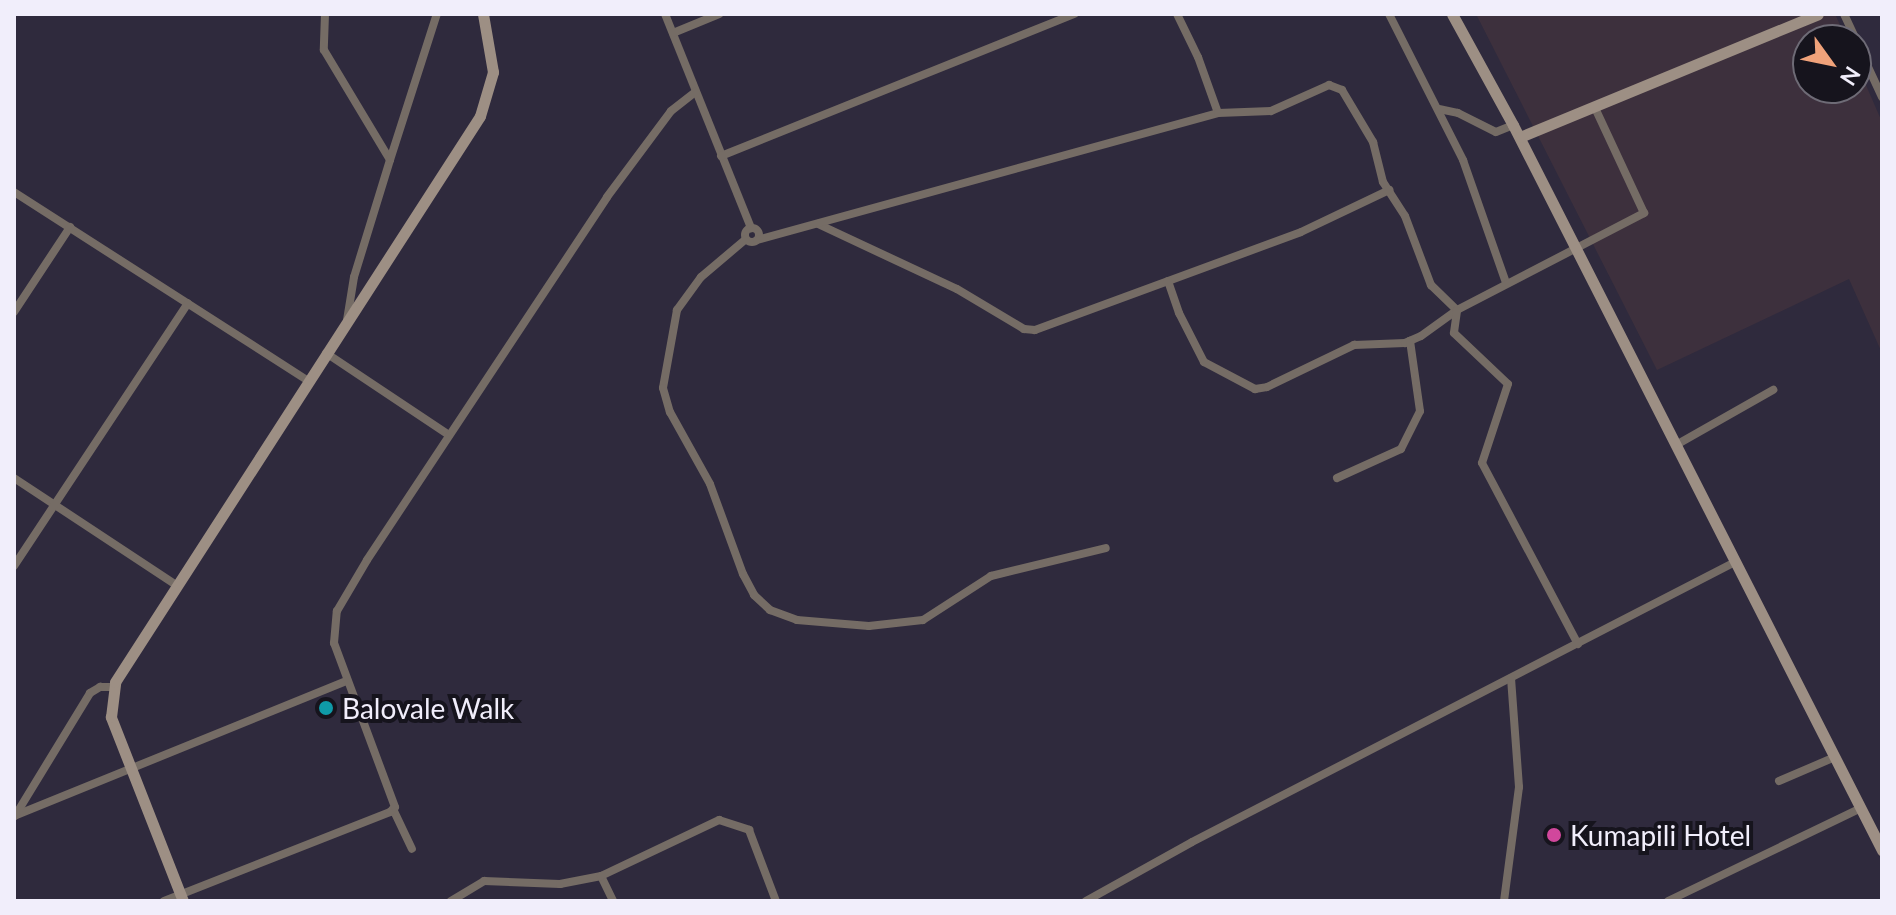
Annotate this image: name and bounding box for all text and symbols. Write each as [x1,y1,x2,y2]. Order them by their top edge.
north arrow [1792,24,1872,104]
text: N [1835,62,1867,91]
place label: Balovale Walk [342,691,515,725]
marker: Balovale Walk [317,699,335,717]
place label: Kumapili Hotel [1570,818,1751,852]
marker: Kumapili Hotel [1545,826,1563,844]

